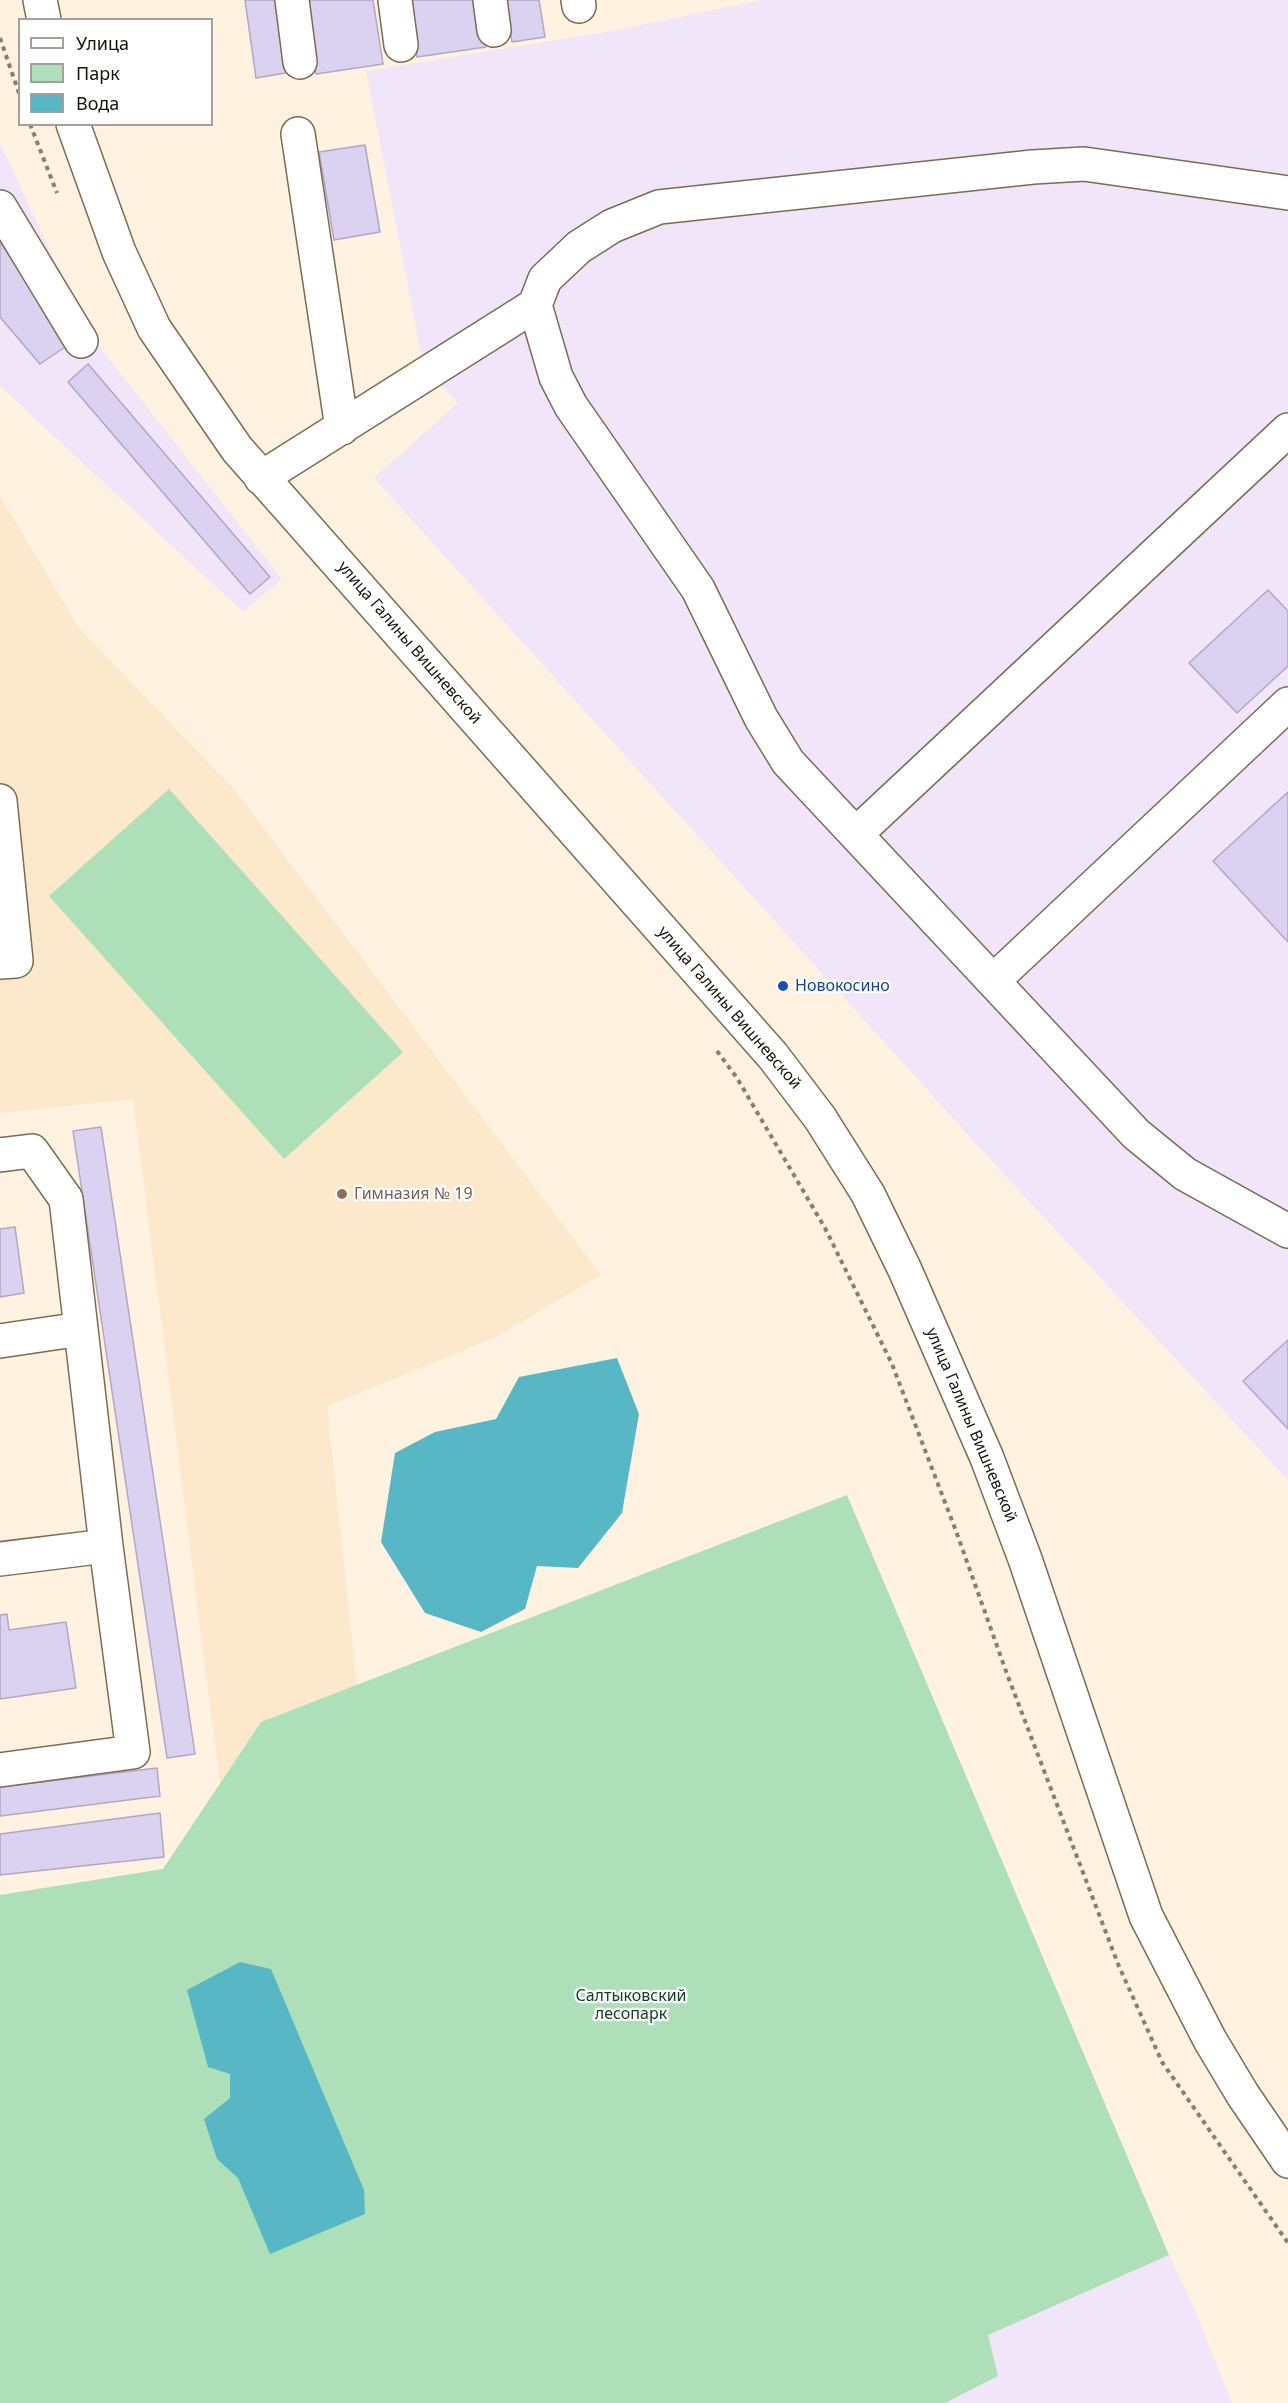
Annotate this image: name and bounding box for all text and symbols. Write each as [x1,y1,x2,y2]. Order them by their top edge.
legend [18,18,213,126]
text: Улица [76,31,129,55]
text: Парк [76,61,120,85]
text: Вода [76,91,119,115]
street label: улица Галины Вишневской [333,558,485,728]
street label: улица Галины Вишневской [653,923,805,1093]
place label: Новокосино [795,976,890,996]
marker: Новокосино [776,979,790,993]
place label: Гимназия № 19 [354,1184,473,1204]
marker: Гимназия № 19 [335,1187,349,1201]
street label: улица Галины Вишневской [921,1325,1021,1525]
park label: Салтыковский лесопарк [575,1986,687,2024]

